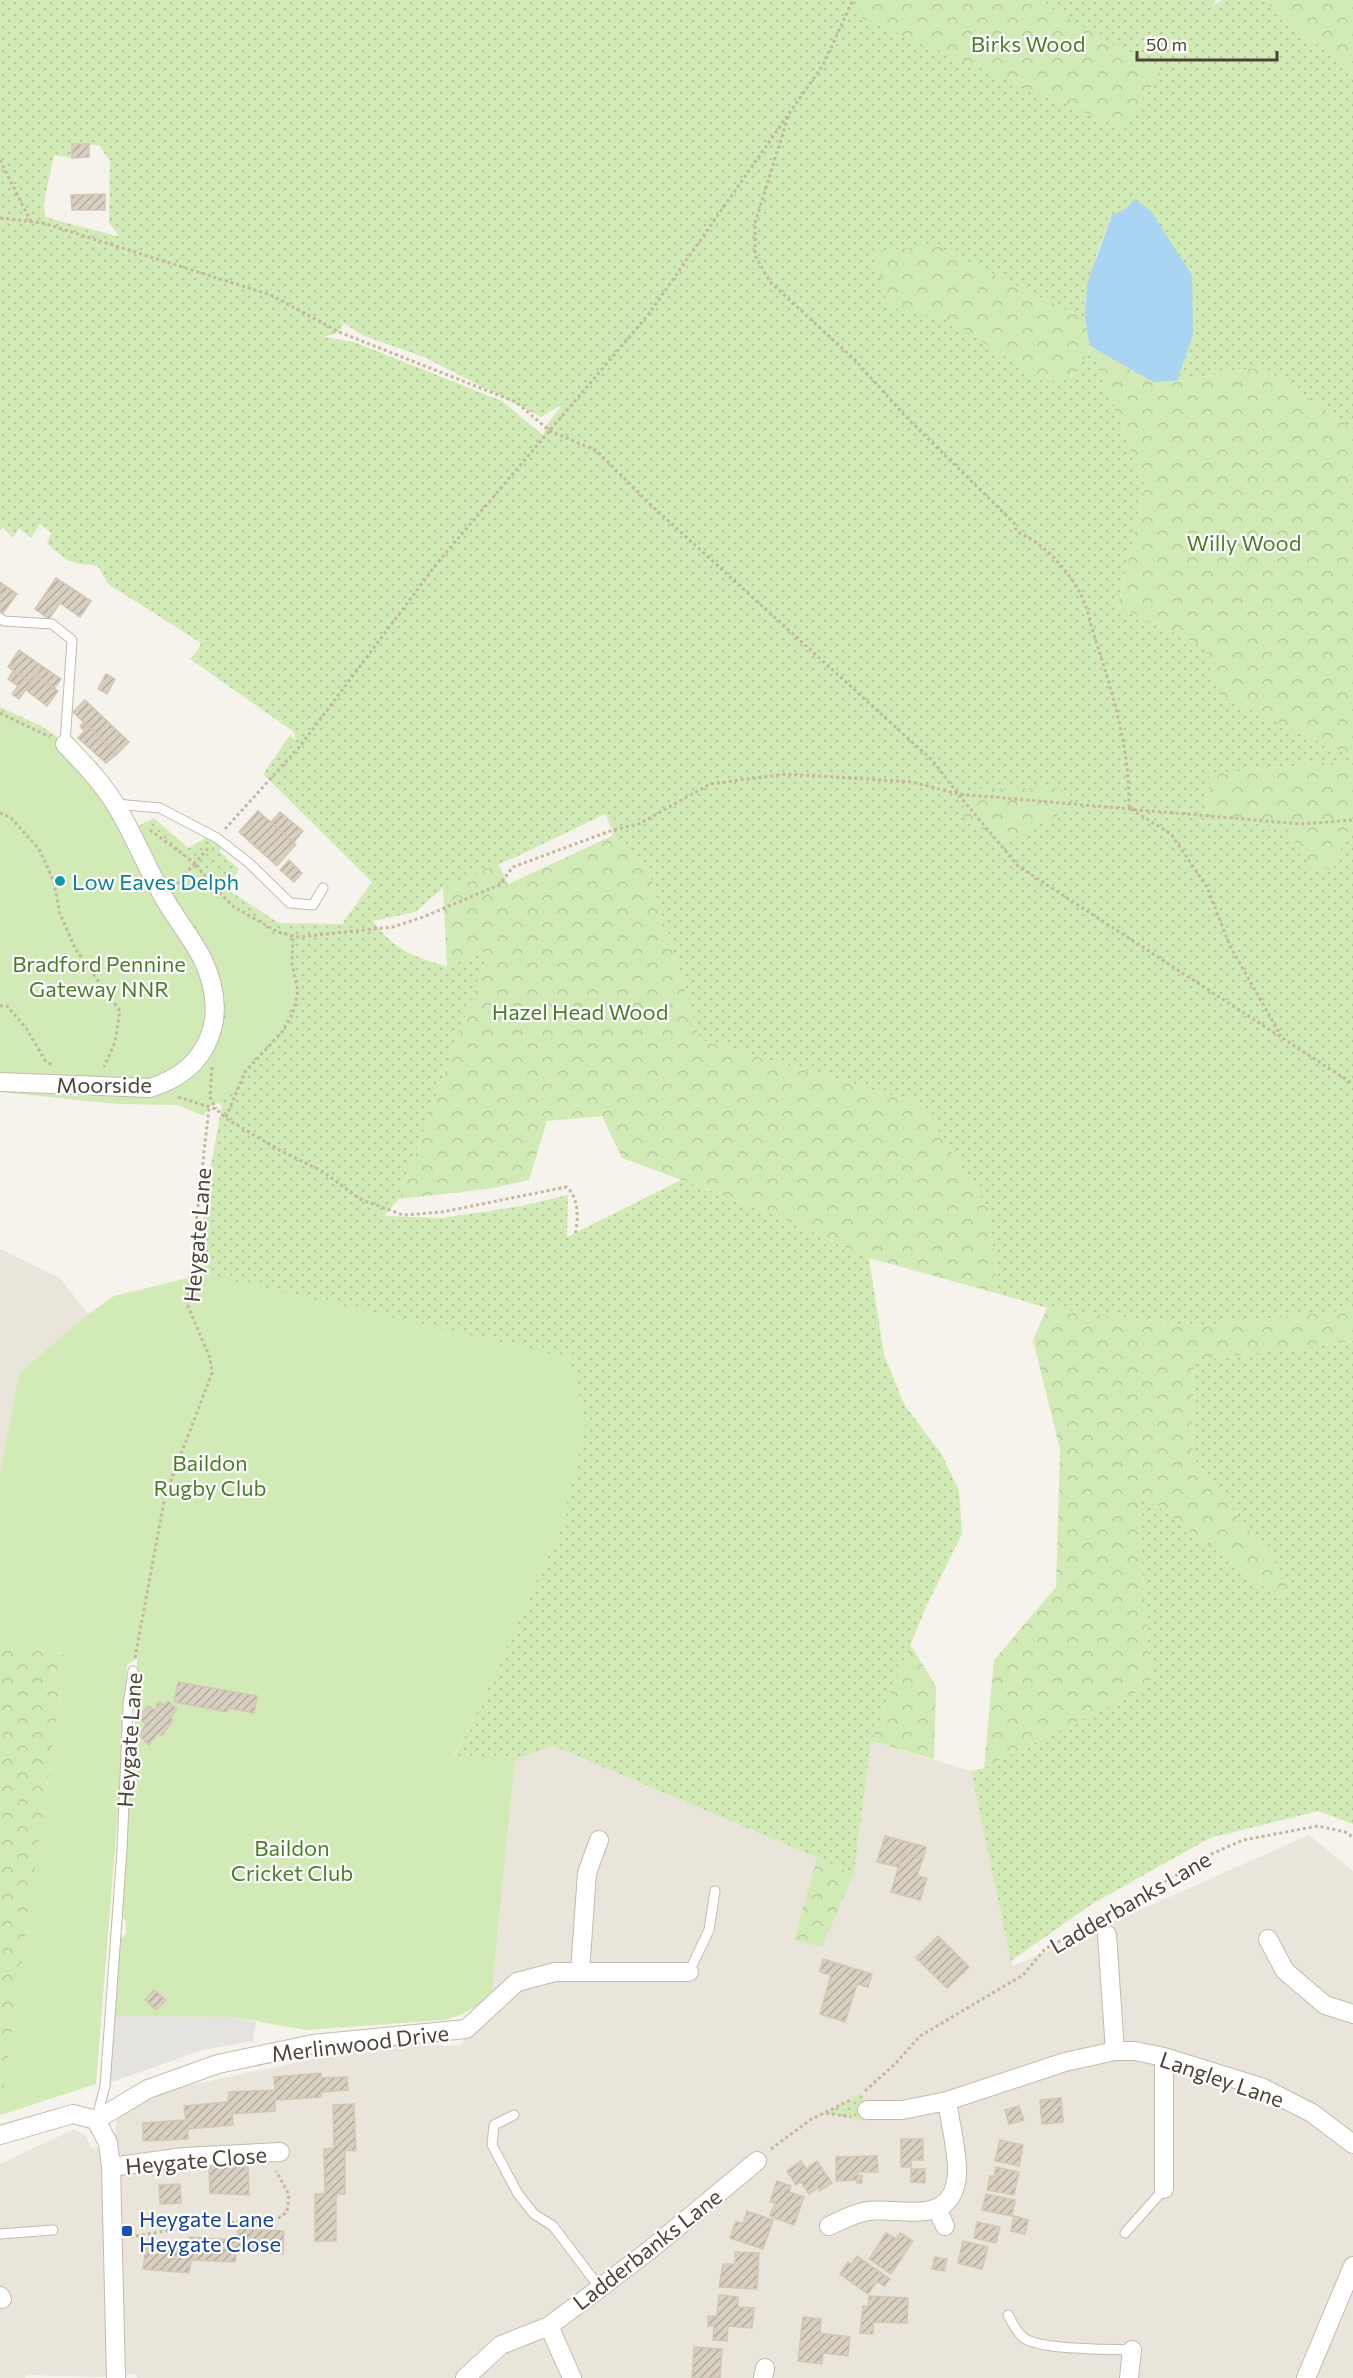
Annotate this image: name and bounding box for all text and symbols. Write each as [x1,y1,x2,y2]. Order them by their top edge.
scale bar [1137,24,1276,62]
park label: Birks Wood [971,30,1085,57]
text: 50 m [1146,33,1187,55]
park label: Willy Wood [1187,529,1301,556]
place label: Low Eaves Delph [72,868,239,895]
marker: Low Eaves Delph [53,874,67,888]
park label: Bradford Pennine Gateway NNR [12,950,186,1002]
park label: Hazel Head Wood [492,998,668,1025]
street label: Moorside [56,1071,152,1098]
street label: Heygate Lane [178,1166,216,1304]
park label: Baildon Rugby Club [153,1449,267,1501]
street label: Heygate Lane [111,1672,147,1808]
park label: Baildon Cricket Club [231,1834,353,1886]
street label: Ladderbanks Lane [1045,1845,1215,1959]
street label: Merlinwood Drive [270,2019,450,2067]
street label: Langley Lane [1156,2045,1288,2113]
street label: Heygate Close [124,2140,268,2180]
street label: Ladderbanks Lane [567,2182,727,2316]
place label: Heygate Lane Heygate Close [139,2205,281,2257]
marker: Heygate Lane Heygate Close [120,2224,134,2238]

